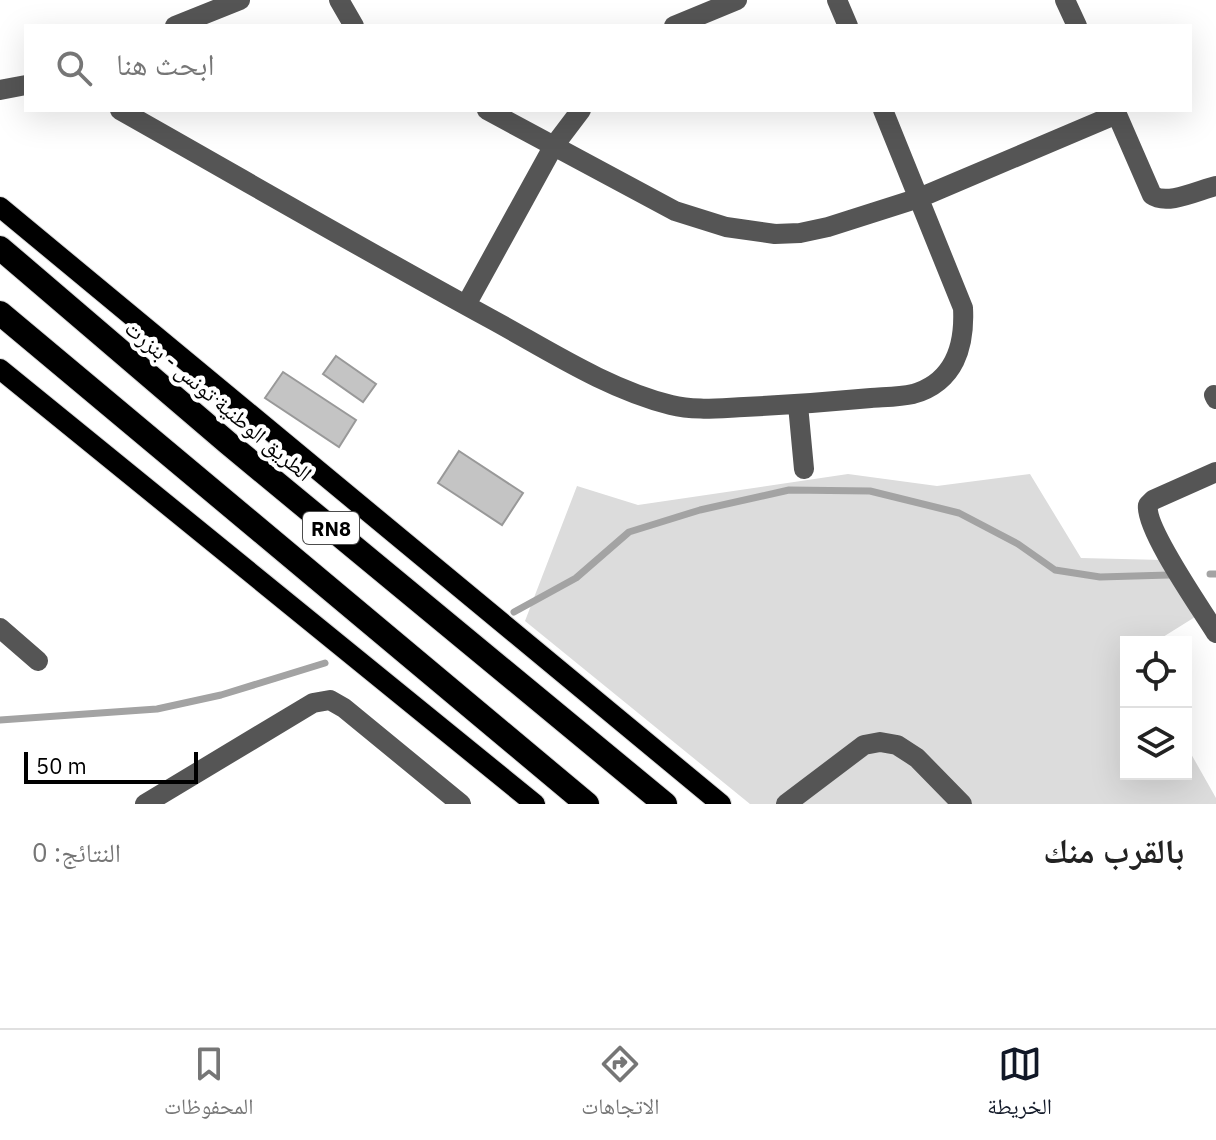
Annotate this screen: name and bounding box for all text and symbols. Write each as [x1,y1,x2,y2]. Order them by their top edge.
search box [24,24,1192,112]
text: ابحث هنا [116,44,215,83]
icon: search [52,46,96,90]
street label: الطريق الوطنية تونس - بنزرت [119,313,319,487]
road number: RN8 [303,512,359,544]
map controls [1120,636,1192,780]
button: locate [1120,636,1192,708]
button: layers [1120,708,1192,780]
scale bar [24,748,198,784]
text: 50 m [36,751,87,780]
text: بالقرب منك [1043,828,1184,872]
text: النتائج: 0 [32,835,121,869]
tab: المحفوظات [164,1042,253,1128]
tab: الاتجاهات [581,1042,659,1128]
tab: الخريطة [987,1042,1052,1128]

